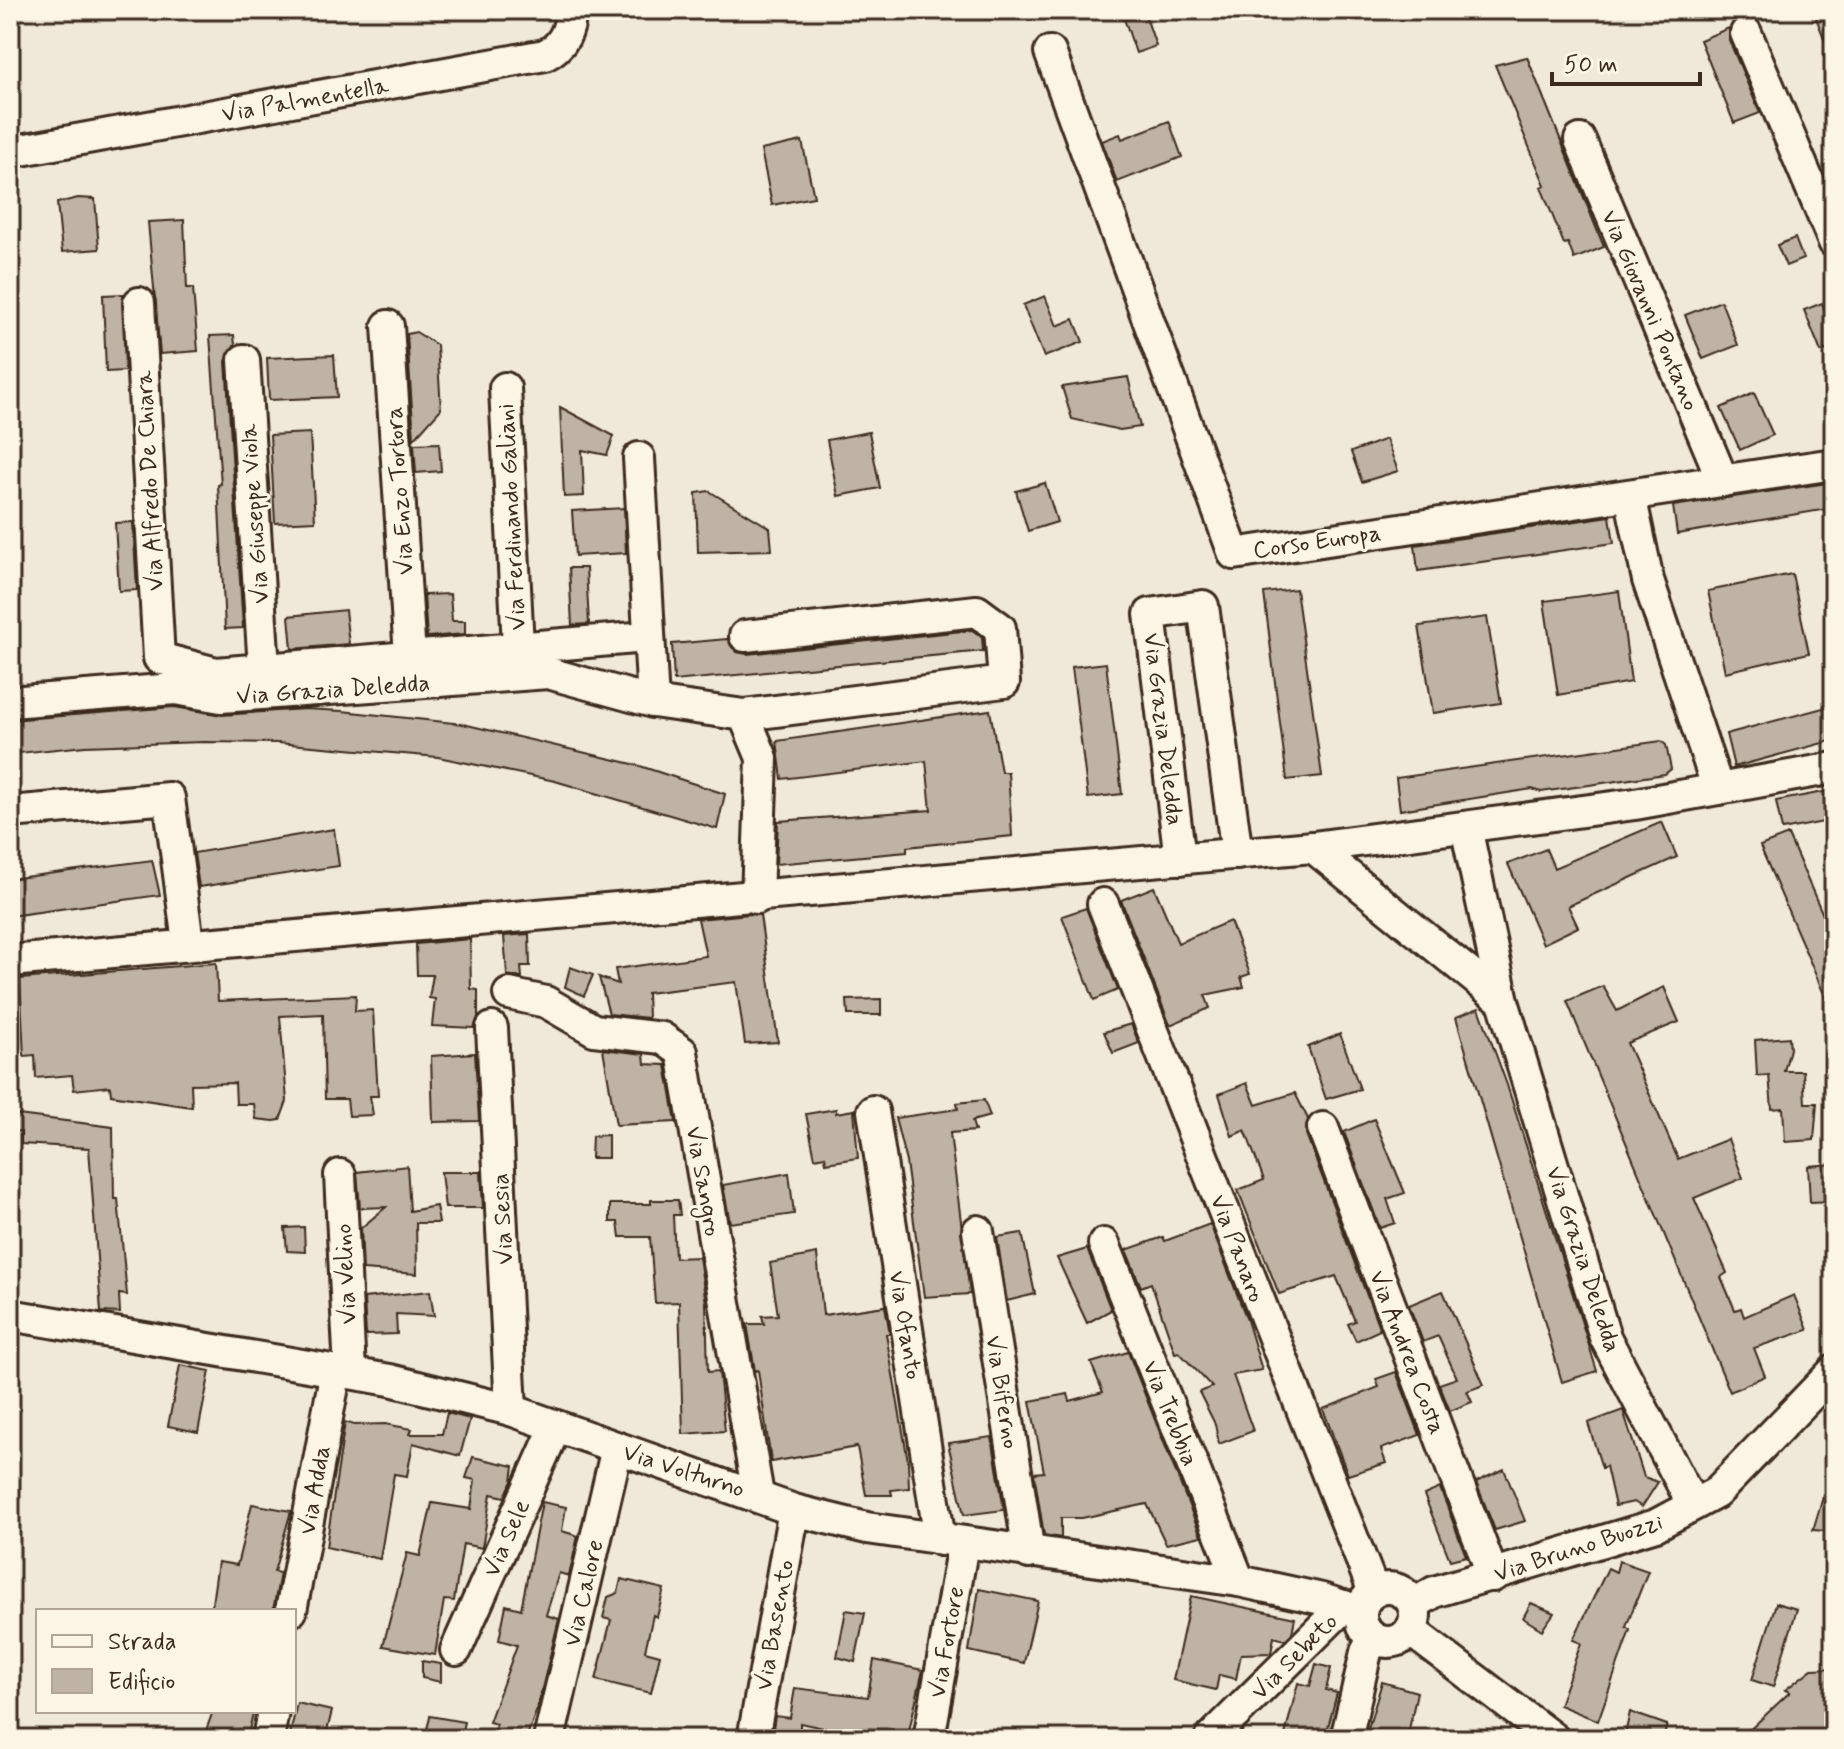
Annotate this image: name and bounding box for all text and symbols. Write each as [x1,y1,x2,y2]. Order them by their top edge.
scale bar [1552,36,1700,86]
text: 50 m [1564,50,1618,81]
street label: Via Palmentella [220,70,392,130]
street label: Via Giovanni Pontano [1593,206,1706,416]
street label: Via Alfredo De Chiara [129,369,172,592]
street label: Via Ferdinando Galiani [491,403,534,631]
street label: Via Enzo Tortora [379,406,422,576]
street label: Via Giuseppe Viola [234,422,277,605]
street label: Corso Europa [1251,518,1383,567]
street label: Via Grazia Deledda [1135,631,1190,827]
street label: Via Grazia Deledda [235,668,431,713]
street label: Via Sangro [676,1124,727,1239]
street label: Via Grazia Deledda [1538,1162,1627,1357]
street label: Via Sesia [486,1172,521,1266]
street label: Via Panaro [1202,1190,1271,1307]
street label: Via Velino [328,1223,365,1325]
street label: Via Andrea Costa [1361,1266,1452,1439]
street label: Via Ofanto [881,1269,928,1382]
street label: Via Biferno [977,1333,1026,1451]
street label: Via Trebbia [1134,1356,1205,1471]
street label: Via Volturno [619,1437,748,1506]
street label: Via Adda [292,1443,339,1537]
street label: Via Sele [477,1495,538,1582]
street label: Via Bruno Buozzi [1490,1507,1667,1590]
street label: Via Calore [557,1537,612,1650]
street label: Via Basento [749,1558,802,1693]
street label: Via Fortore [922,1584,973,1701]
street label: Via Sebeto [1245,1607,1345,1707]
legend [36,1609,296,1713]
text: Strada [108,1627,177,1658]
text: Edificio [108,1667,175,1698]

